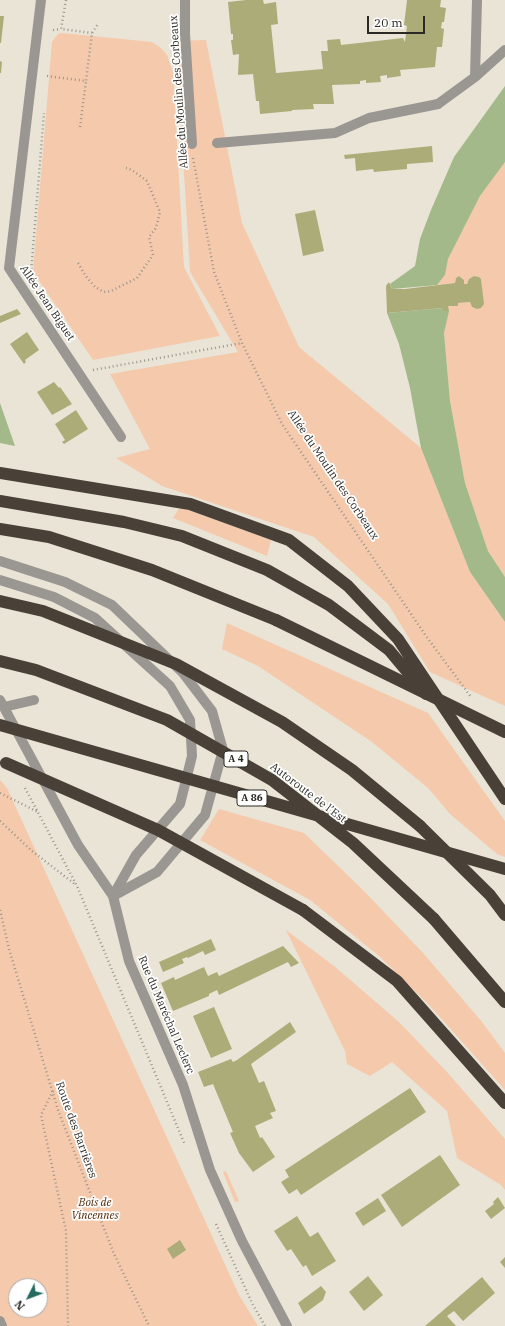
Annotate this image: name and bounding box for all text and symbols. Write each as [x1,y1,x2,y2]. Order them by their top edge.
scale bar [369,8,427,34]
street label: Allée du Moulin des Corbeaux [167,15,191,169]
text: 20 m [374,15,403,30]
street label: Allée Jean Biguet [17,263,77,343]
street label: Allée du Moulin des Corbeaux [285,408,381,542]
road number: A 4 [224,751,248,767]
street label: Autoroute de l’Est [267,760,349,826]
road number: A 86 [237,790,267,806]
street label: Rue du Maréchal Leclerc [135,954,197,1076]
street label: Route des Barrières [52,1080,100,1180]
park label: Bois de Vincennes [71,1196,119,1222]
north arrow [8,1278,48,1318]
text: N [12,1297,28,1313]

